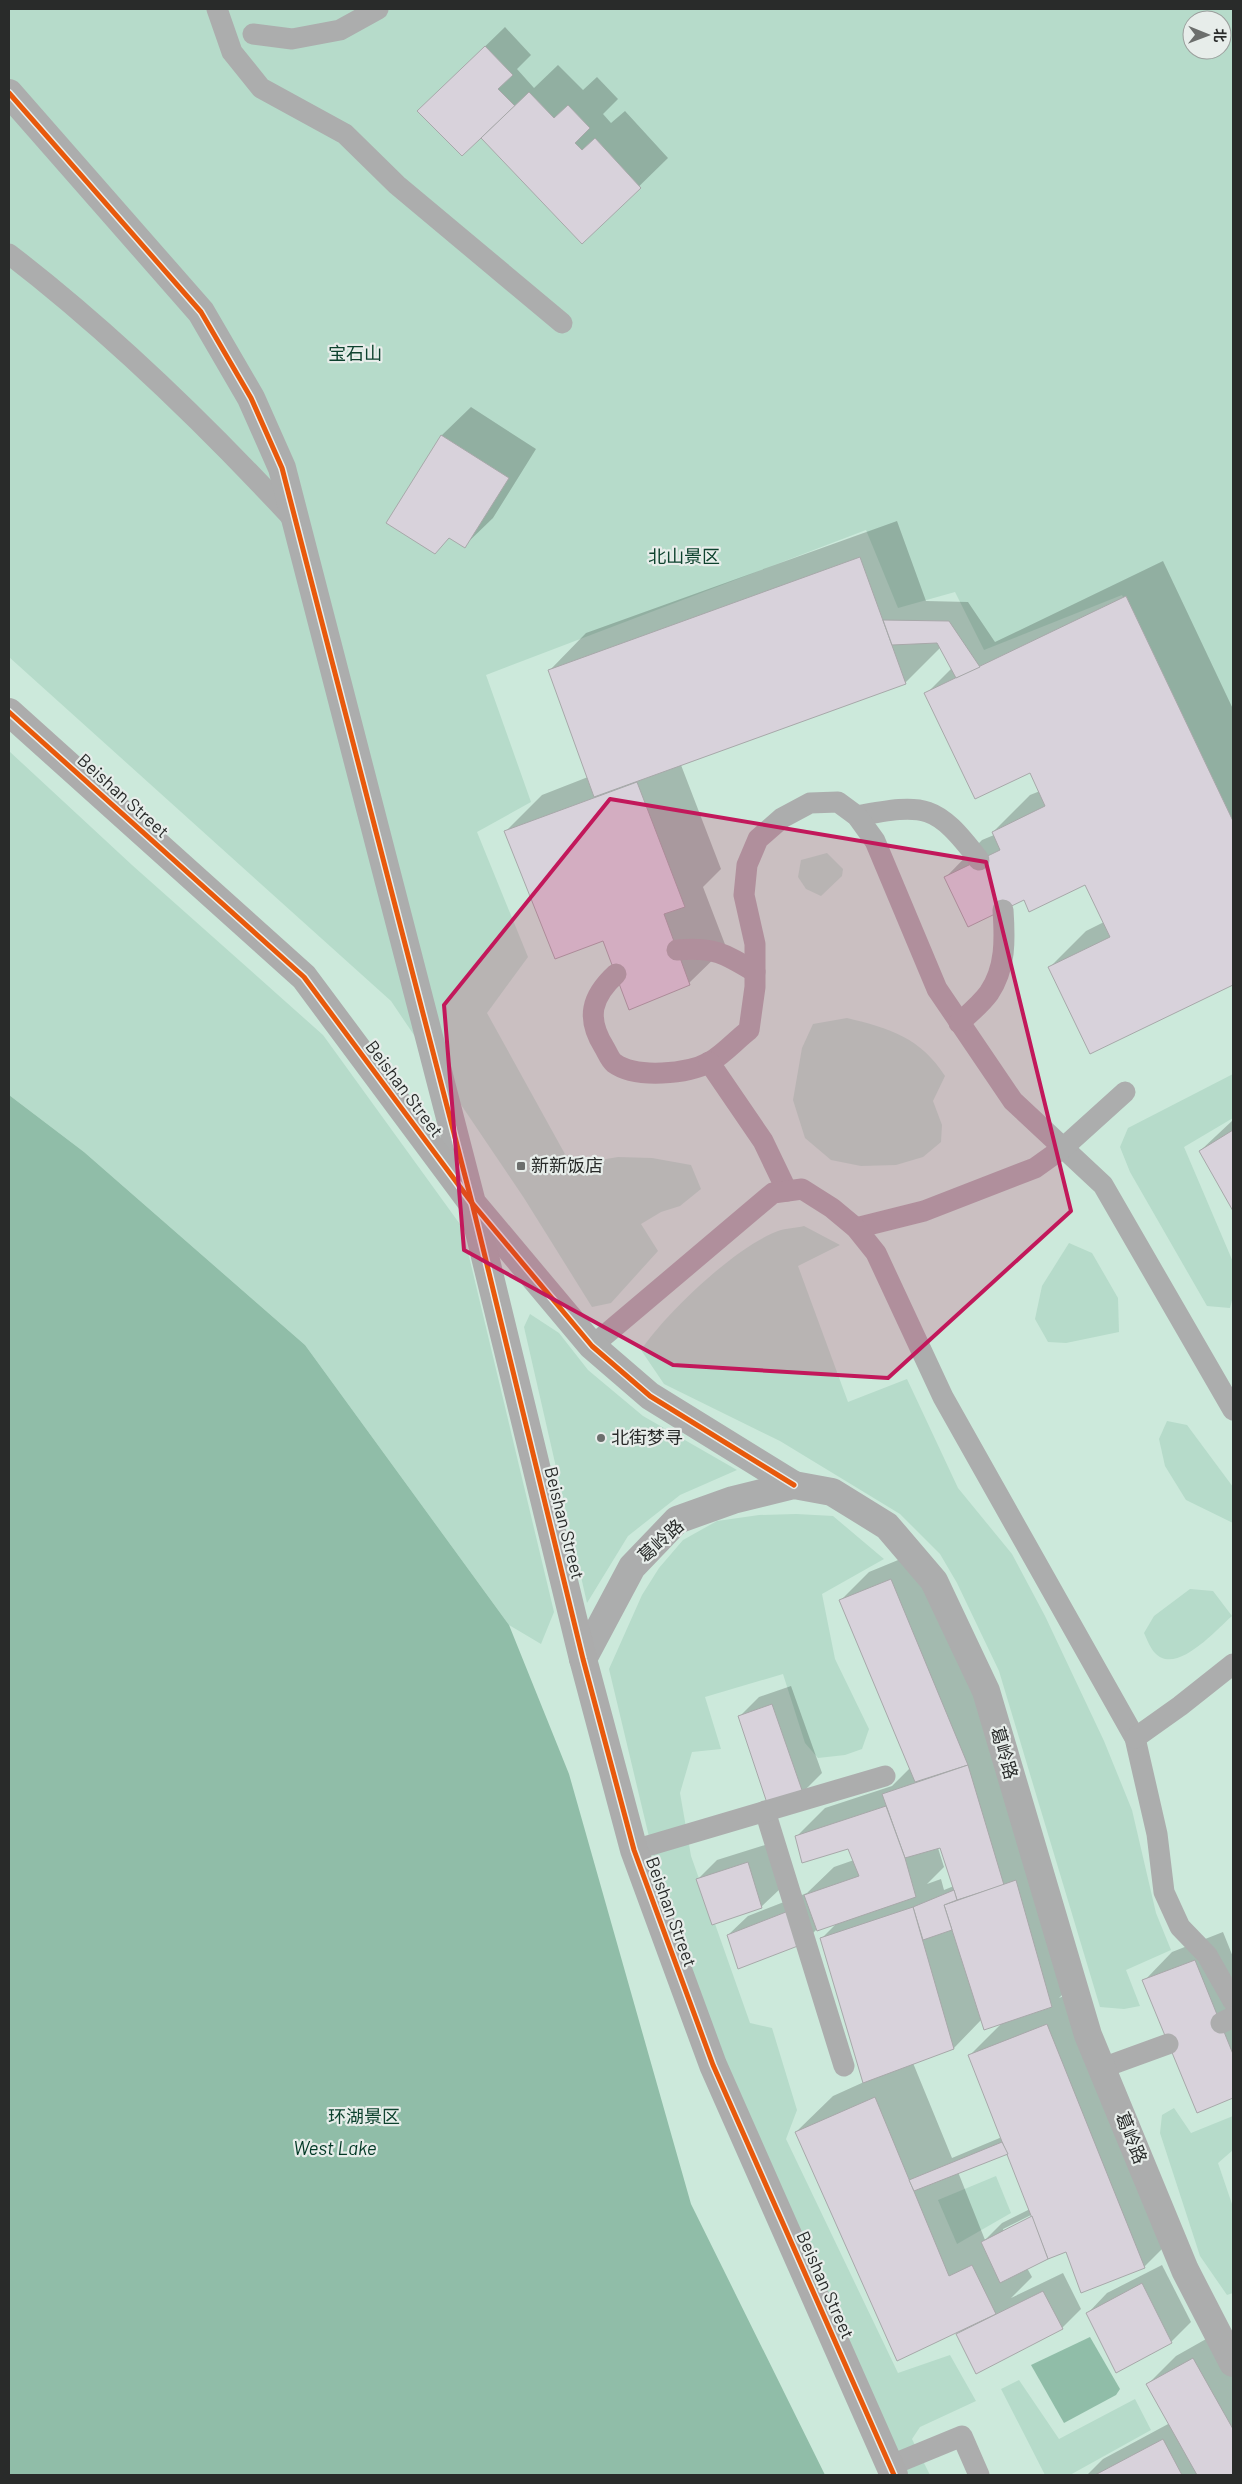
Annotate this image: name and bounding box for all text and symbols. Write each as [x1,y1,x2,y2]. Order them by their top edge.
north arrow [1182,10,1232,60]
text: 北 [1212,28,1229,42]
park label: 宝石山 [328,342,382,364]
park label: 北山景区 [648,545,720,567]
street label: Beishan Street [73,748,174,842]
street label: Beishan Street [361,1036,448,1141]
place label: 新新饭店 [531,1154,603,1176]
marker: 新新饭店 [515,1160,527,1172]
place label: 北街梦寻 [611,1426,683,1448]
marker: 北街梦寻 [595,1432,607,1444]
street label: Beishan Street [540,1464,590,1581]
street label: 葛岭路 [633,1514,688,1566]
street label: 葛岭路 [987,1724,1023,1782]
street label: Beishan Street [642,1854,702,1970]
park label: 环湖景区 [328,2105,400,2127]
street label: 葛岭路 [1112,2108,1152,2167]
water label: West Lake [293,2136,377,2159]
street label: Beishan Street [792,2227,859,2342]

